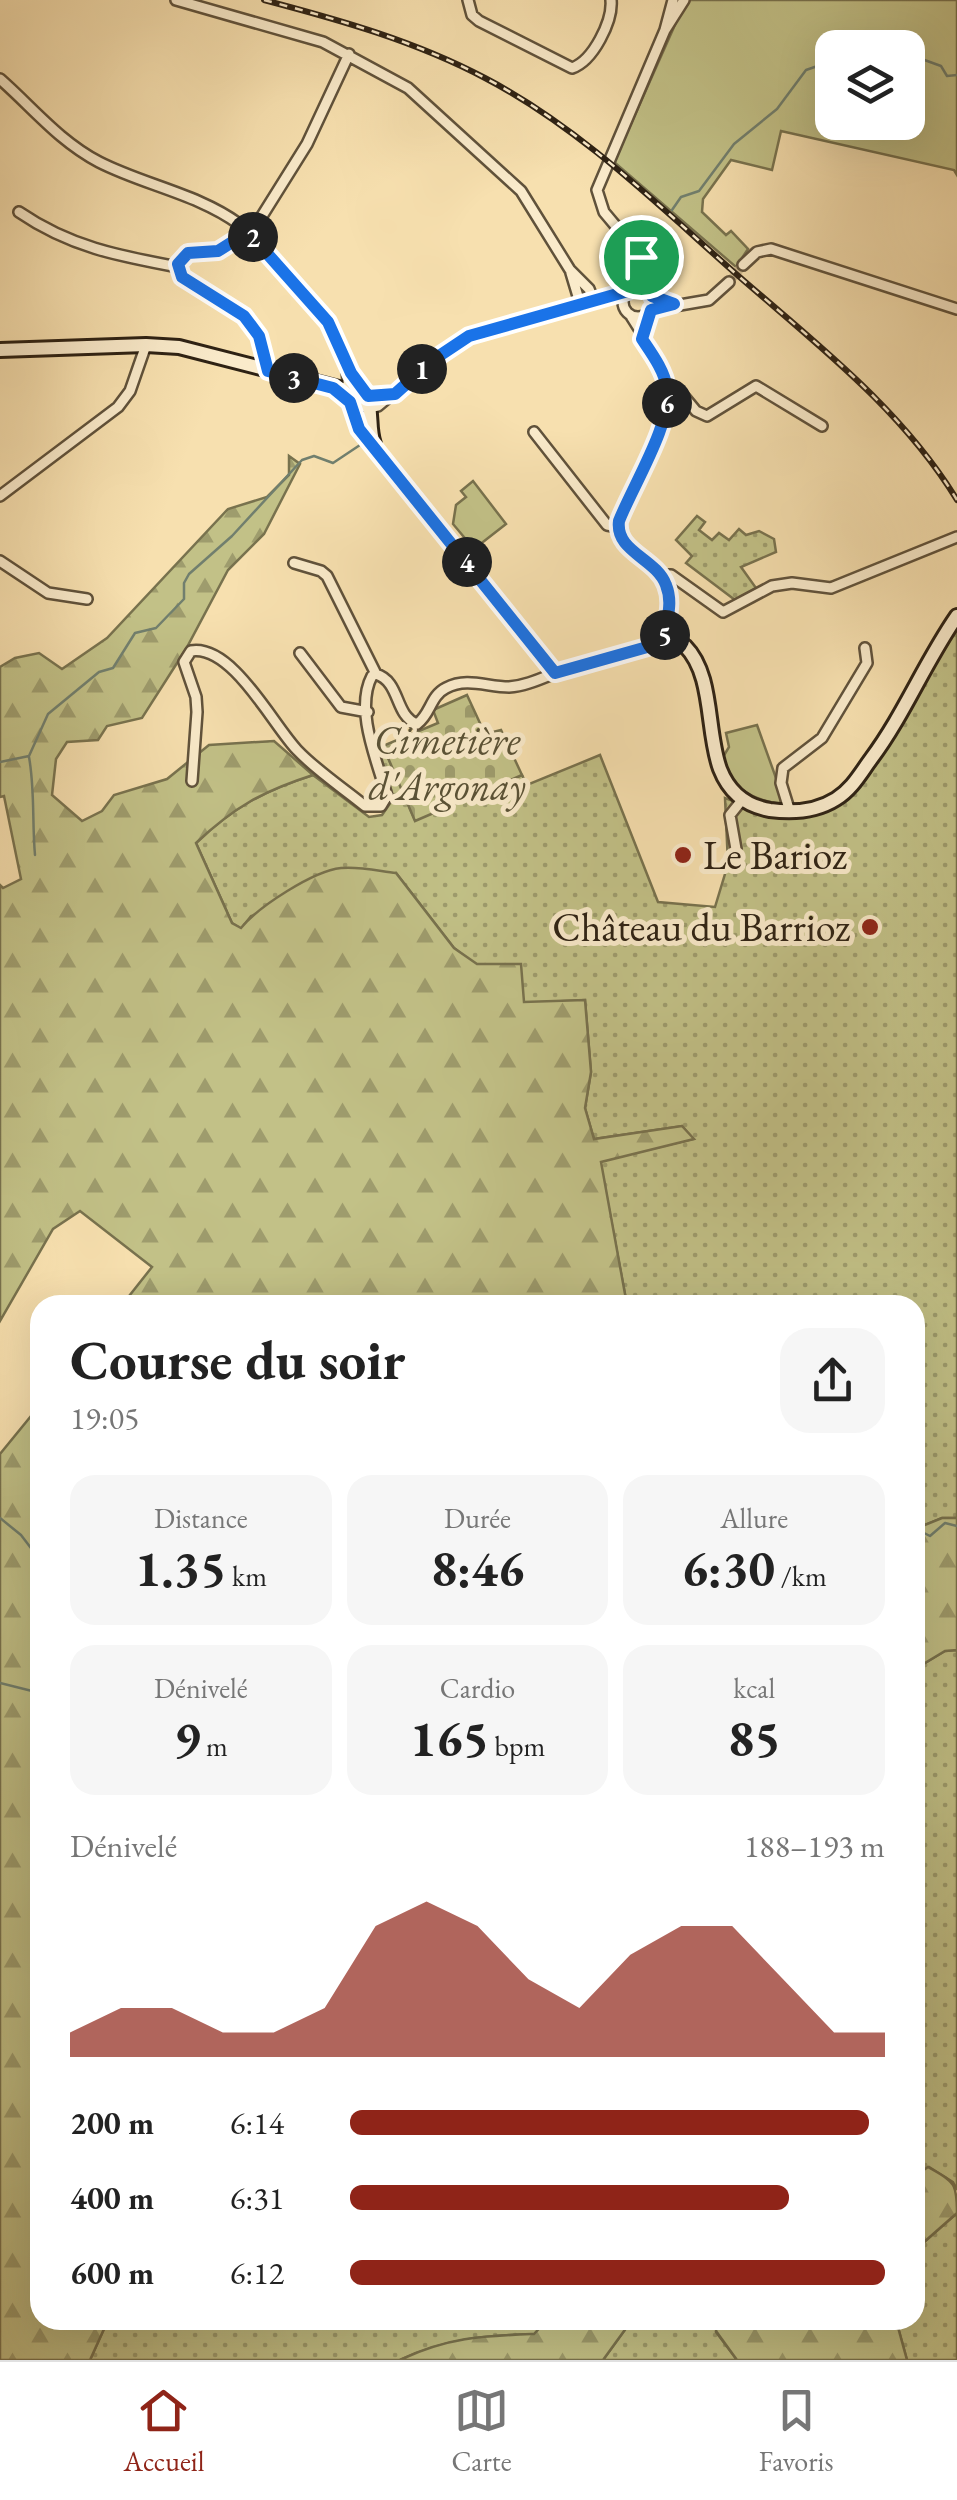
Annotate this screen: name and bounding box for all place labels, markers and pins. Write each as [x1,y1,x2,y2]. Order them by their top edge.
pin: 2 [228,212,278,262]
pin [599,215,684,300]
pin: 1 [397,344,447,394]
pin: 3 [269,353,319,403]
pin: 6 [642,378,692,428]
pin: 4 [442,537,492,587]
pin: 5 [640,610,690,660]
place label: Le Barioz [703,829,847,881]
marker: Le Barioz [672,844,694,866]
place label: Château du Barrioz [552,901,850,953]
marker: Château du Barrioz [859,916,881,938]

